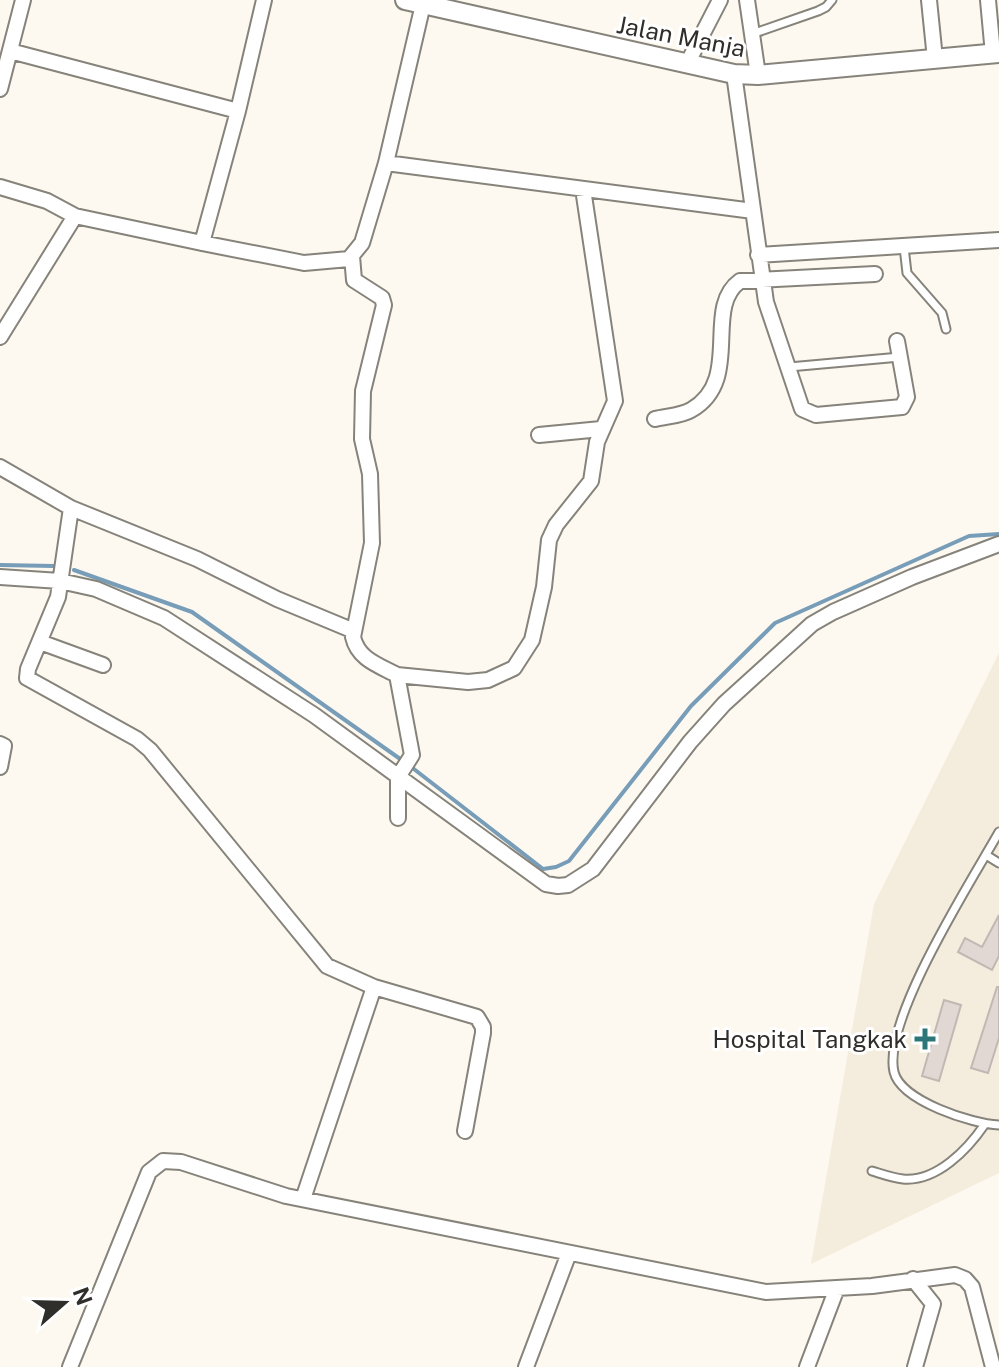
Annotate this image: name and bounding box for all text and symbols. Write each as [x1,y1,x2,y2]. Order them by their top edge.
street label: Jalan Manja [614,10,748,62]
place label: Hospital Tangkak [712,1025,907,1053]
marker: Hospital Tangkak [914,1028,936,1050]
north arrow [24,1263,104,1343]
text: N [68,1284,98,1309]

